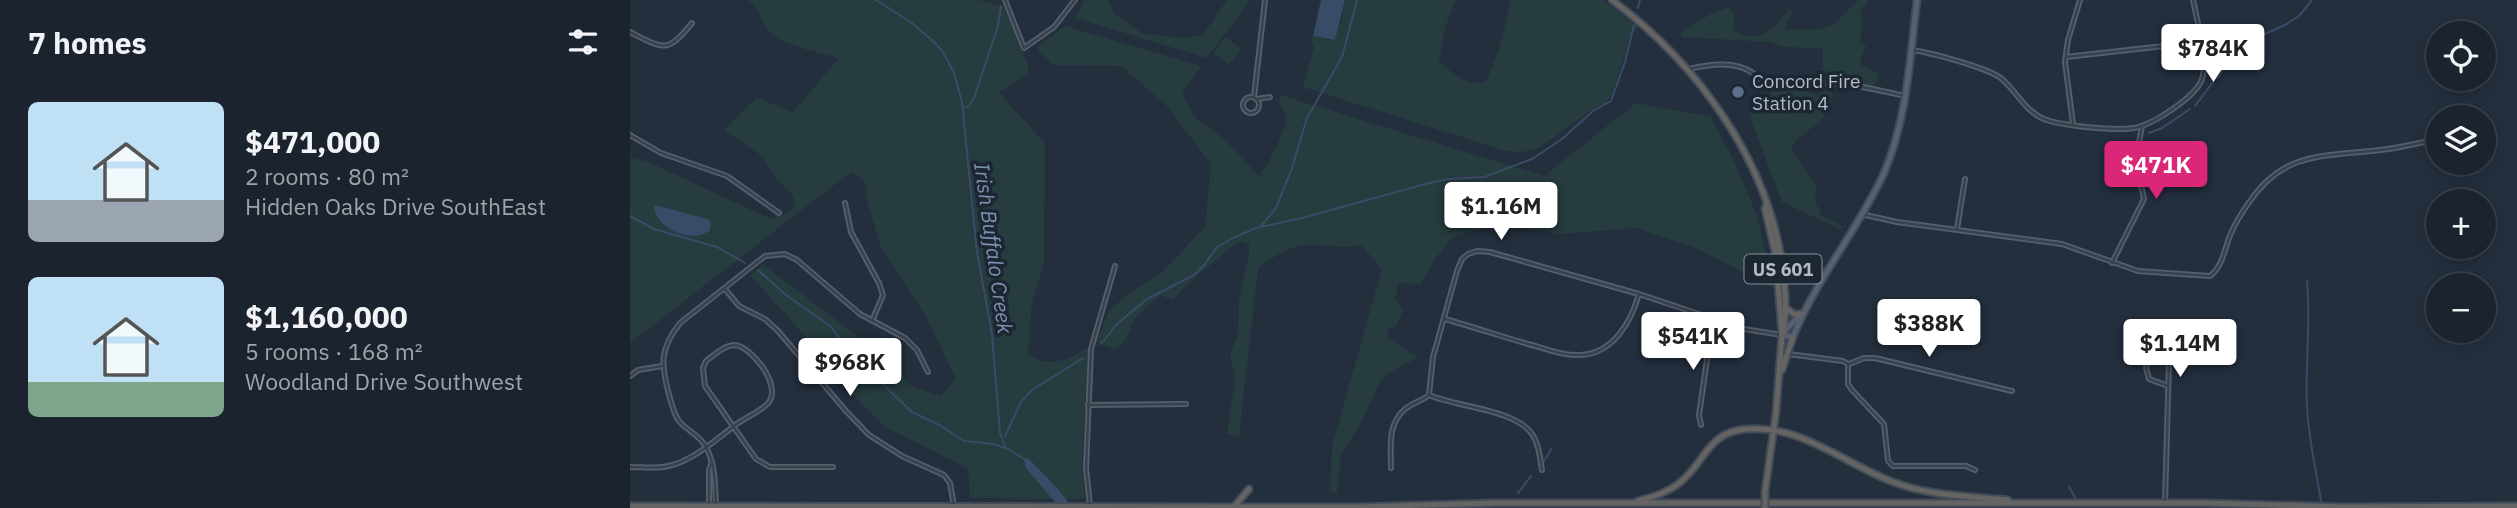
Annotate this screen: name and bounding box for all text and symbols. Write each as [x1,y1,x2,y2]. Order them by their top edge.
map controls [2426,21,2496,343]
button: locate [2426,21,2496,91]
text: 7 homes [28,23,147,62]
icon: filters [564,23,602,61]
pin: $784K [2164,24,2262,84]
text: $784K [2177,32,2249,62]
place label: Concord Fire Station 4 [1752,69,1860,115]
marker: Concord Fire Station 4 [1730,84,1746,100]
button: layers [2426,105,2496,175]
text: $471,000 [245,122,380,161]
icon: home [84,130,168,214]
pin: $471K [2107,142,2205,201]
text: $471K [2120,149,2192,179]
text: 2 rooms · 80 m² [245,161,409,191]
water label: Irish Buffalo Creek [968,161,1020,336]
pin: $1.16M [1444,182,1558,242]
button: + [2426,189,2496,259]
text: $1.16M [1460,190,1542,220]
text: Hidden Oaks Drive SouthEast [245,191,546,221]
road number: US 601 [1744,255,1822,284]
button: − [2426,273,2496,343]
text: $1,160,000 [245,297,408,336]
pin: $388K [1880,300,1978,359]
icon: home [84,305,168,389]
text: $388K [1893,307,1965,337]
pin: $541K [1644,312,1742,372]
text: $541K [1657,320,1729,350]
pin: $1.14M [2123,320,2237,379]
text: $1.14M [2139,327,2221,357]
text: 5 rooms · 168 m² [245,336,423,366]
pin: $968K [801,338,899,398]
text: $968K [814,346,886,376]
text: Woodland Drive Southwest [245,366,523,396]

